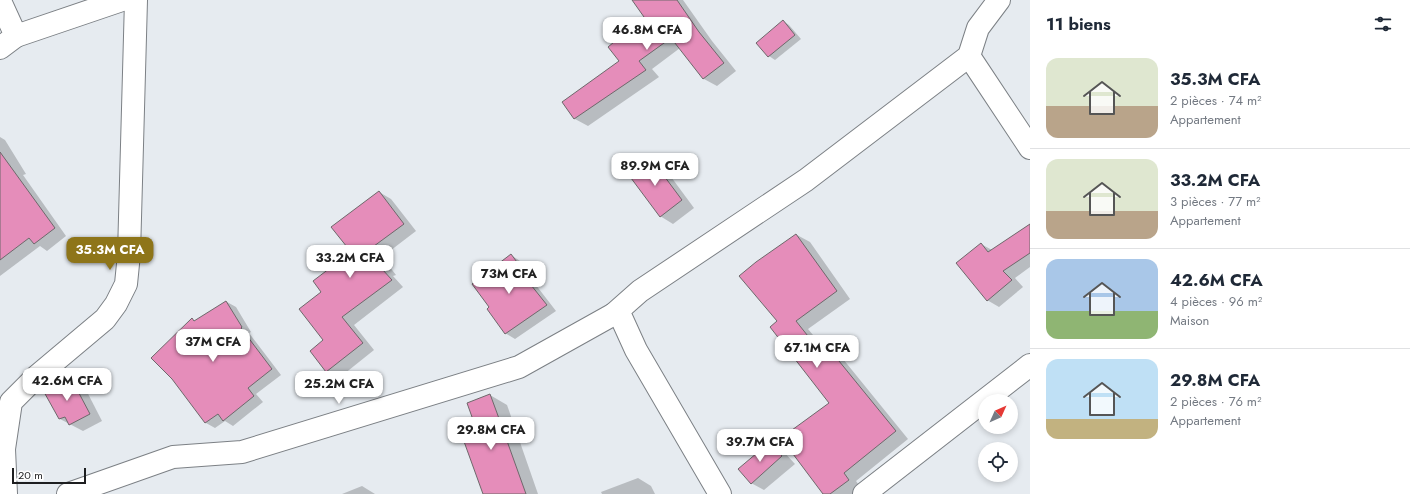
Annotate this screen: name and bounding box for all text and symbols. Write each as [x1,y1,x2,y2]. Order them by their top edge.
text: 11 biens [1046,12,1111,36]
icon: filters [1372,13,1394,35]
pin: 46.8M CFA [601,17,693,51]
text: 46.8M CFA [612,20,682,39]
text: 35.3M CFA [1170,67,1260,91]
icon: home [1078,74,1126,122]
text: 2 pièces · 74 m² [1170,91,1262,110]
text: Appartement [1170,110,1241,129]
pin: 89.9M CFA [609,153,701,187]
text: 89.9M CFA [620,156,690,175]
text: 33.2M CFA [1170,168,1260,192]
icon: home [1078,175,1126,223]
text: 3 pièces · 77 m² [1170,192,1261,211]
text: Appartement [1170,211,1241,230]
pin: 35.3M CFA [64,237,156,271]
text: 35.3M CFA [75,240,145,259]
pin: 33.2M CFA [304,245,396,279]
text: 33.2M CFA [315,248,385,267]
pin: 73M CFA [472,261,546,295]
text: 73M CFA [481,264,537,283]
text: 42.6M CFA [1170,268,1263,292]
icon: home [1078,275,1126,323]
text: 4 pièces · 96 m² [1170,292,1262,311]
text: Maison [1170,311,1209,330]
pin: 37M CFA [176,329,250,363]
text: 37M CFA [185,332,241,351]
pin: 67.1M CFA [771,335,863,369]
text: 67.1M CFA [784,338,850,357]
pin: 42.6M CFA [21,368,113,402]
text: 29.8M CFA [1170,368,1260,392]
text: 42.6M CFA [32,371,102,390]
pin: 25.2M CFA [293,371,385,405]
text: 25.2M CFA [304,374,374,393]
icon: home [1078,375,1126,423]
text: 2 pièces · 76 m² [1170,392,1261,411]
north arrow [978,394,1018,434]
map controls [978,394,1018,482]
text: Appartement [1170,411,1241,430]
pin: 29.8M CFA [445,417,537,451]
text: 29.8M CFA [456,420,526,439]
pin: 39.7M CFA [714,429,806,463]
text: 39.7M CFA [726,432,794,451]
button: locate [978,442,1018,482]
scale bar [12,466,86,485]
text: 20 m [18,467,43,483]

